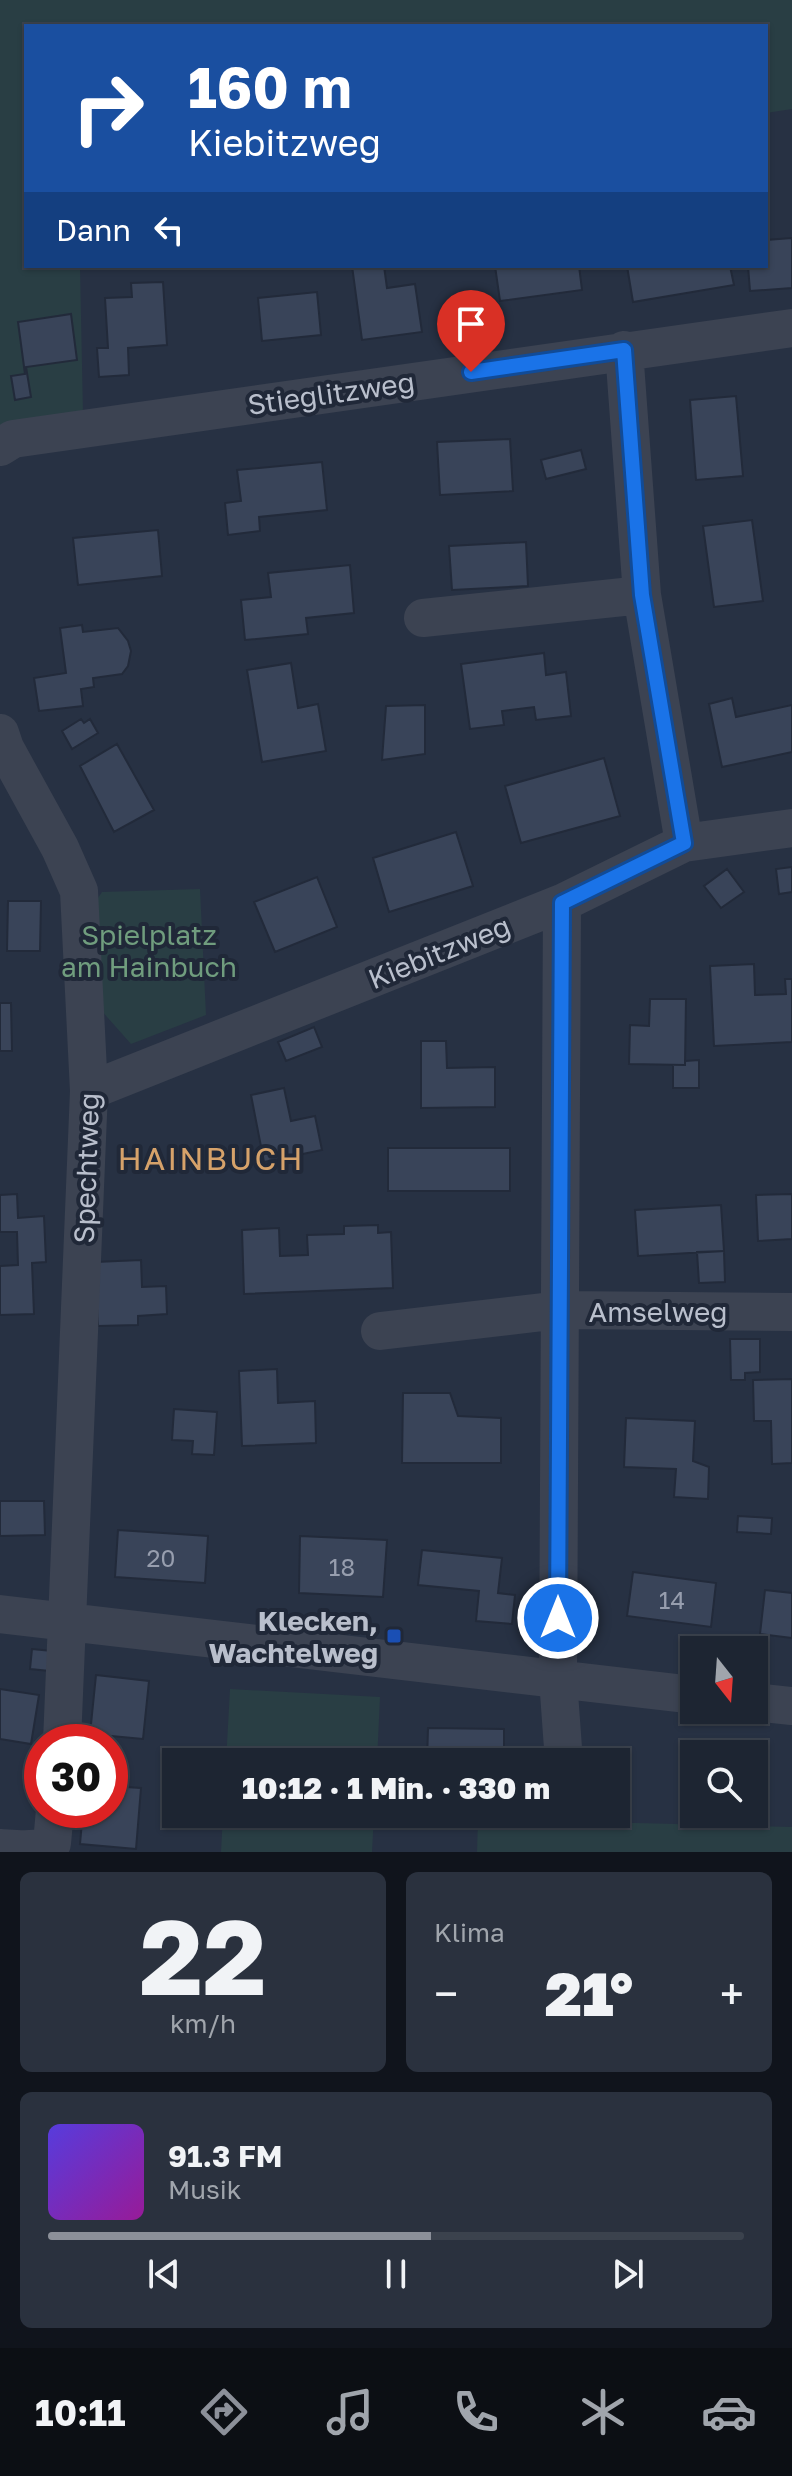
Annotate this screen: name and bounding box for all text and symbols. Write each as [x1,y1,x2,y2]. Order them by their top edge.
text: 160 m [188,53,352,120]
icon: right [56,56,160,160]
text: Kiebitzweg [188,121,381,164]
icon: left [147,208,191,252]
text: Dann [56,212,131,248]
pin [437,290,505,372]
icon: arrive [449,302,493,346]
street label: Stieglitzweg [245,365,417,421]
street label: Kiebitzweg [363,909,515,995]
park label: Spielplatz am Hainbuch [61,918,237,983]
street label: Spechtweg [67,1092,105,1244]
district label: HAINBUCH [117,1139,305,1177]
street label: Amselweg [588,1295,728,1328]
house number: 20 [147,1543,175,1572]
house number: 18 [329,1552,355,1581]
position arrow [516,1576,600,1660]
house number: 14 [659,1585,685,1614]
place label: Klecken, Wachtelweg [208,1604,378,1669]
marker: Klecken, Wachtelweg [385,1627,403,1645]
north arrow [680,1636,768,1724]
map controls [680,1636,768,1828]
speed limit sign: 30 [24,1724,128,1828]
button: search [680,1740,768,1828]
text: 10:12 · 1 Min. · 330 m [242,1770,550,1806]
text: 22 [140,1893,266,2018]
text: Klima [434,1917,505,1948]
text: 21° [545,1957,633,2029]
text: − [434,1967,458,2020]
text: + [720,1967,744,2020]
text: km/h [170,2008,236,2039]
text: 91.3 FM [168,2138,282,2174]
text: Musik [168,2174,242,2205]
icon: previous [142,2252,186,2296]
icon: pause [374,2252,418,2296]
icon: next [606,2252,650,2296]
icon: directions [196,2384,252,2440]
icon: music [322,2384,378,2440]
icon: phone [448,2384,504,2440]
icon: climate [575,2384,631,2440]
icon: car [701,2384,757,2440]
text: 10:11 [35,2391,126,2434]

